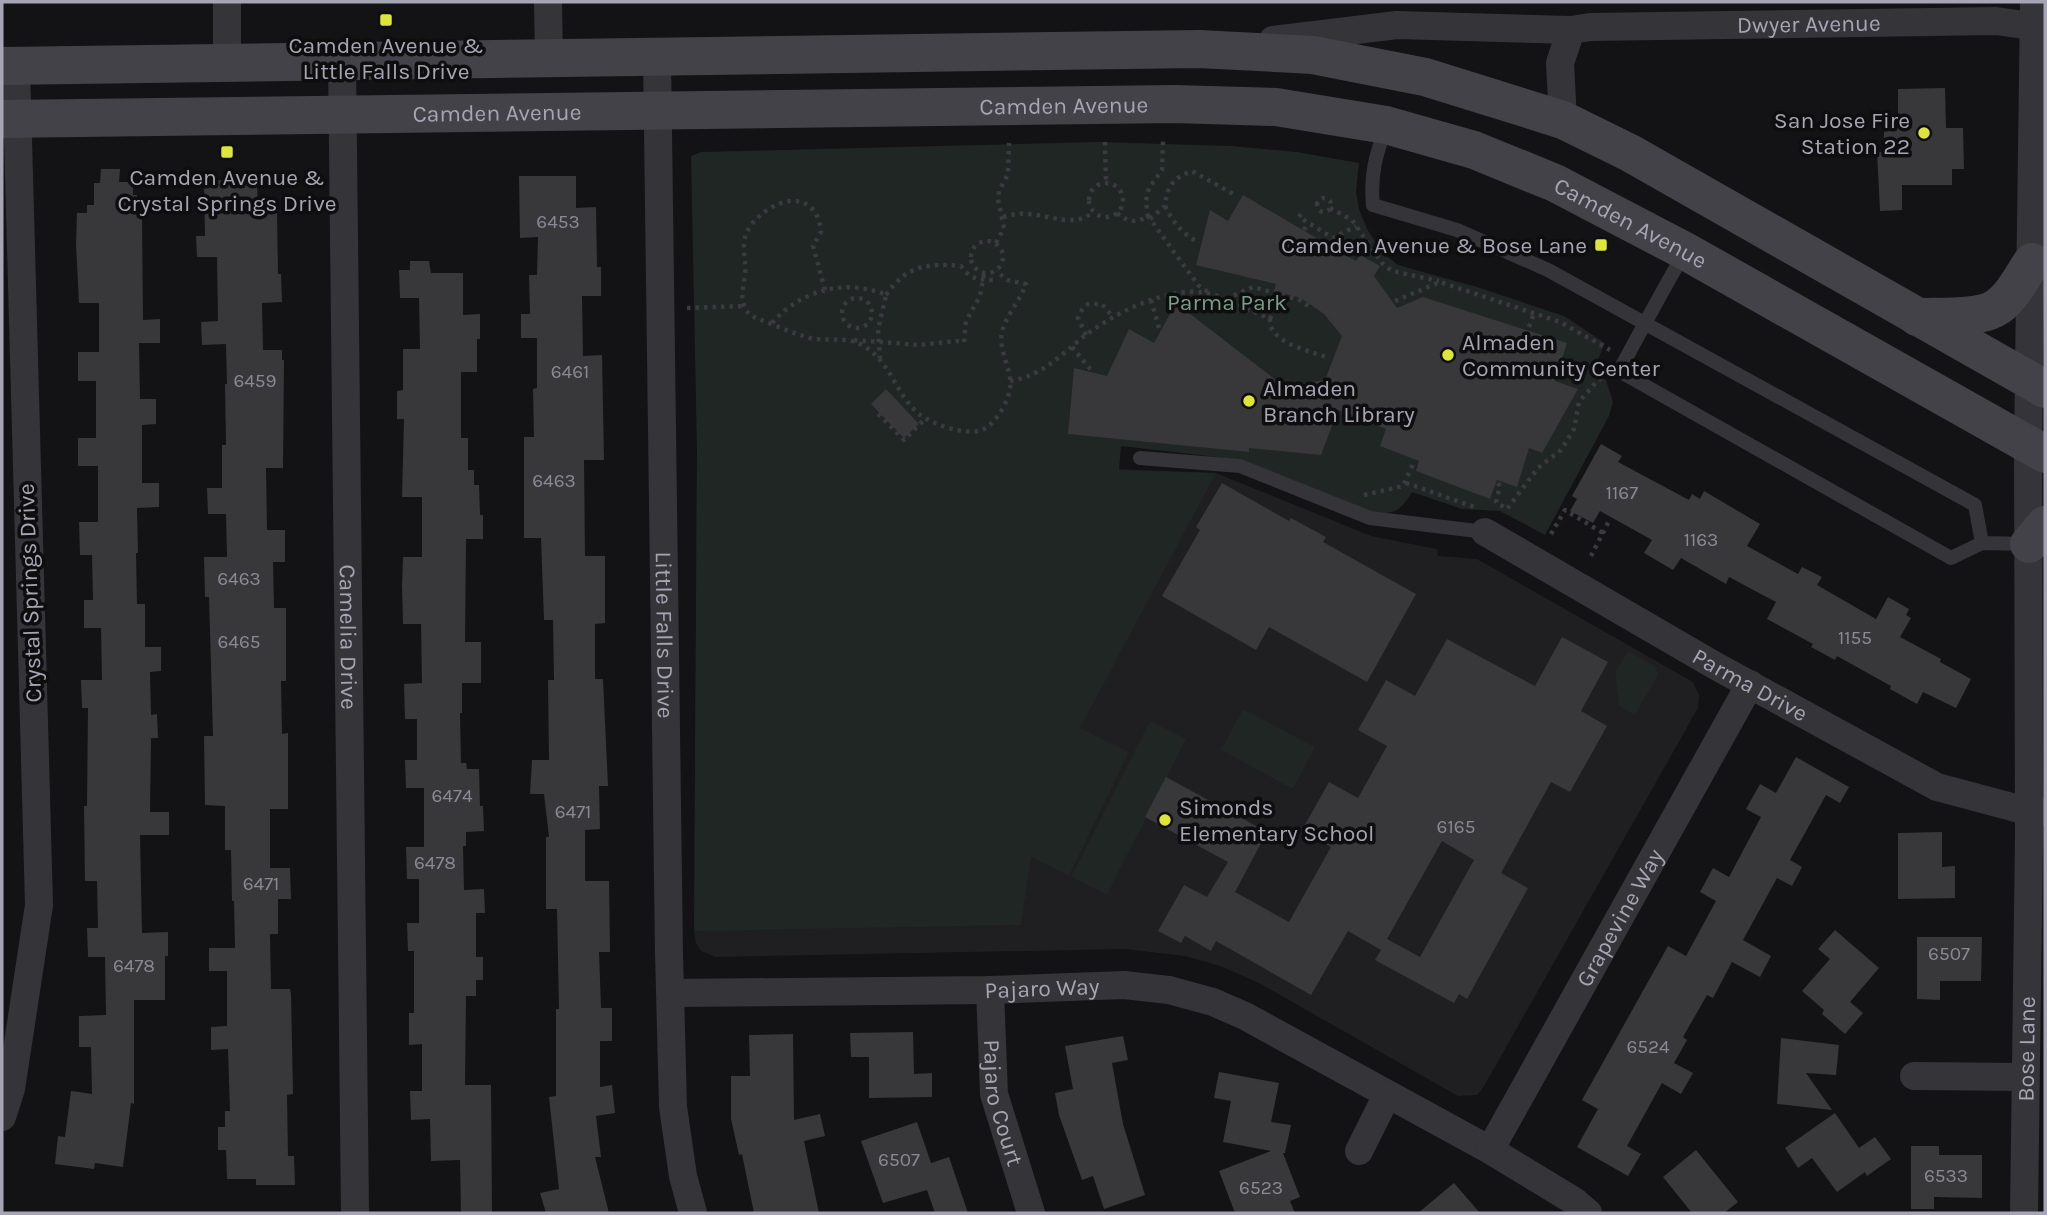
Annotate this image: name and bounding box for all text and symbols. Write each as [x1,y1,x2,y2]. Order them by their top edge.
street label: Dwyer Avenue [1737,9,1881,38]
marker: Camden Avenue & Little Falls Drive [378,12,394,28]
place label: Camden Avenue & Little Falls Drive [288,32,484,85]
street label: Camden Avenue [979,91,1149,120]
street label: Camden Avenue [412,98,582,127]
place label: San Jose Fire Station 22 [1774,107,1910,160]
marker: San Jose Fire Station 22 [1916,125,1932,141]
marker: Camden Avenue & Crystal Springs Drive [219,144,235,160]
place label: Camden Avenue & Crystal Springs Drive [117,164,337,217]
street label: Camden Avenue [1550,172,1712,274]
house number: 6453 [536,211,580,233]
place label: Camden Avenue & Bose Lane [1281,232,1587,259]
marker: Camden Avenue & Bose Lane [1593,237,1609,253]
park label: Parma Park [1167,289,1287,316]
place label: Almaden Community Center [1462,329,1660,382]
marker: Almaden Community Center [1440,347,1456,363]
house number: 6461 [551,361,589,383]
house number: 6459 [233,370,277,392]
place label: Almaden Branch Library [1263,375,1415,428]
marker: Almaden Branch Library [1241,393,1257,409]
house number: 6463 [532,470,576,492]
house number: 1167 [1606,482,1638,504]
street label: Crystal Springs Drive [13,483,47,703]
house number: 1163 [1684,529,1718,551]
street label: Little Falls Drive [650,551,679,719]
street label: Camelia Drive [334,564,363,710]
house number: 6463 [217,568,261,590]
house number: 1155 [1838,627,1872,649]
house number: 6465 [217,631,261,653]
street label: Parma Drive [1688,642,1812,727]
house number: 6474 [431,785,473,807]
place label: Simonds Elementary School [1179,794,1374,847]
house number: 6471 [555,801,591,823]
marker: Simonds Elementary School [1157,812,1173,828]
house number: 6165 [1437,816,1475,838]
street label: Grapevine Way [1570,844,1669,991]
house number: 6478 [414,852,456,874]
house number: 6471 [243,873,279,895]
house number: 6507 [1928,943,1970,965]
house number: 6478 [113,955,155,977]
street label: Pajaro Way [984,972,1100,1004]
street label: Bose Lane [2012,996,2040,1102]
house number: 6524 [1626,1036,1670,1058]
street label: Pajaro Court [978,1039,1029,1170]
house number: 6507 [878,1149,920,1171]
house number: 6533 [1924,1165,1968,1187]
house number: 6523 [1239,1177,1283,1199]

